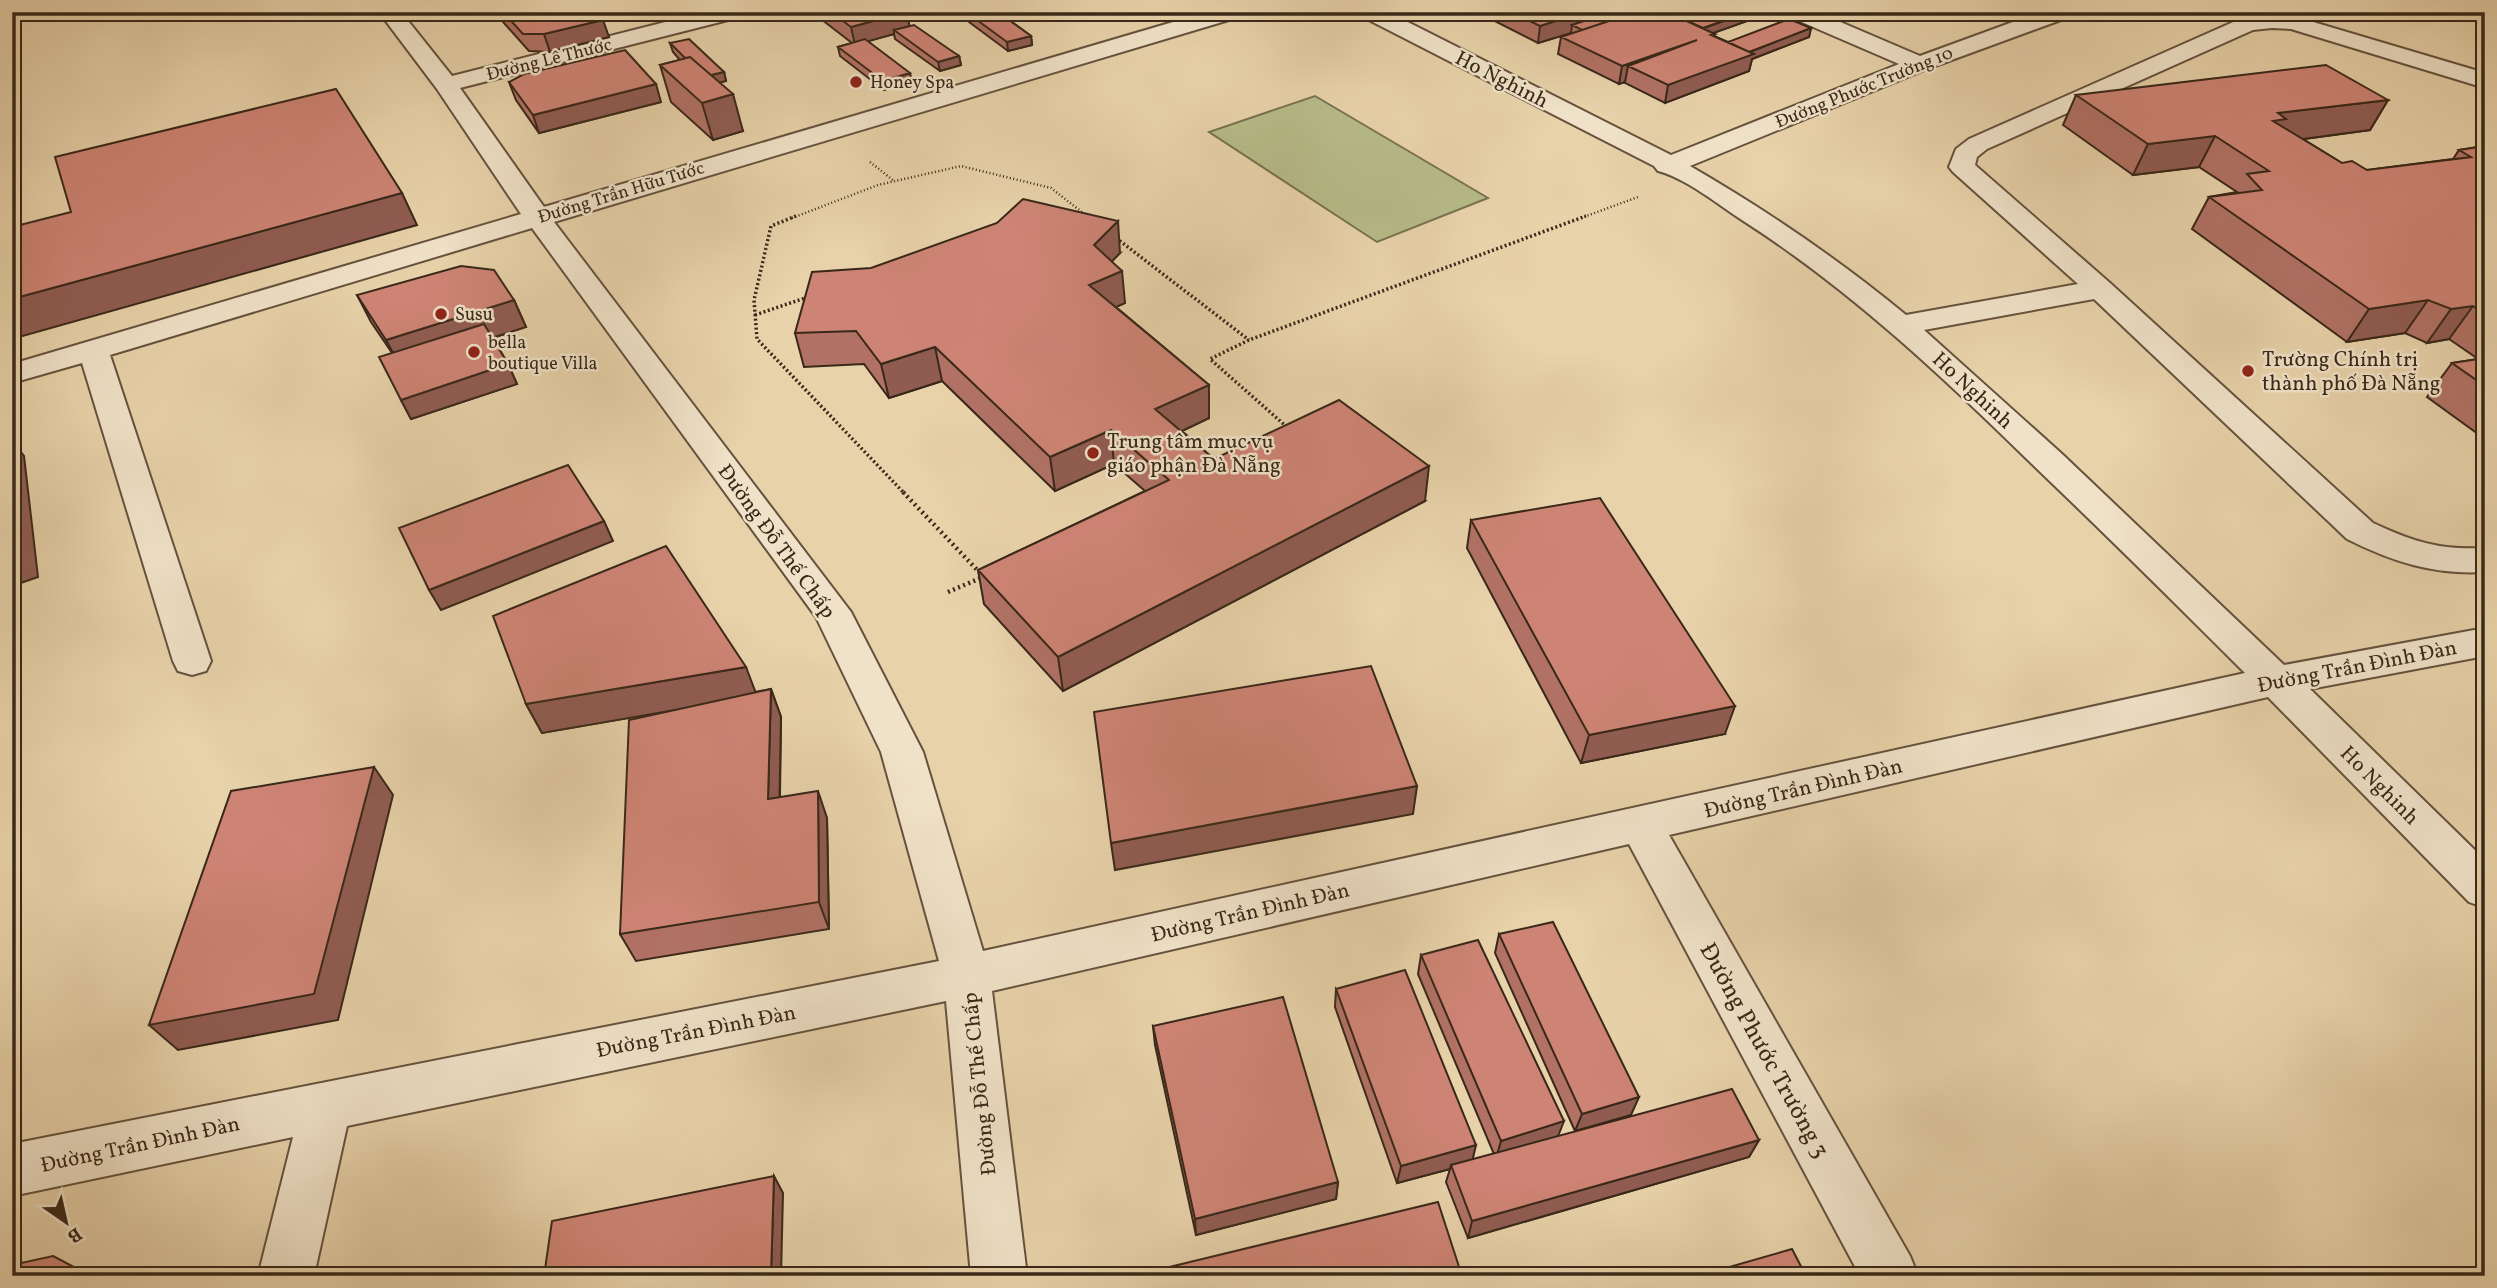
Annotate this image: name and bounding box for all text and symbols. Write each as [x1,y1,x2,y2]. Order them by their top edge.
street label: Đường Lê Thước [484,33,615,88]
street label: Đường Phước Trường 10 [1772,41,1957,135]
street label: Ho Nghinh [1450,44,1553,116]
place label: Honey Spa [870,71,954,96]
marker: Honey Spa [848,74,864,90]
street label: Đường Trần Hữu Tước [535,156,708,231]
place label: Susu [455,303,493,328]
marker: Susu [433,306,449,322]
place label: bella boutique Villa [488,331,598,377]
marker: bella boutique Villa [466,344,482,360]
street label: Ho Nghinh [1925,346,2019,436]
place label: Trường Chính trị thành phố Đà Nẵng [2262,346,2441,399]
marker: Trường Chính trị thành phố Đà Nẵng [2240,363,2256,379]
place label: Trung tâm mục vụ giáo phận Đà Nẵng [1107,428,1281,481]
marker: Trung tâm mục vụ giáo phận Đà Nẵng [1085,445,1101,461]
street label: Đường Đỗ Thế Chấp [710,459,842,625]
street label: Đường Trần Đình Đàn [2255,634,2460,701]
street label: Ho Nghinh [2333,740,2425,832]
street label: Đường Trần Đình Đàn [1701,753,1905,826]
street label: Đường Trần Đình Đàn [1148,877,1352,950]
street label: Đường Phước Trường 3 [1690,937,1837,1165]
street label: Đường Đỗ Thế Chấp [956,991,1005,1177]
street label: Đường Trần Đình Đàn [594,999,799,1066]
street label: Đường Trần Đình Đàn [38,1110,243,1181]
north arrow [32,1186,102,1256]
text: B [62,1220,87,1249]

